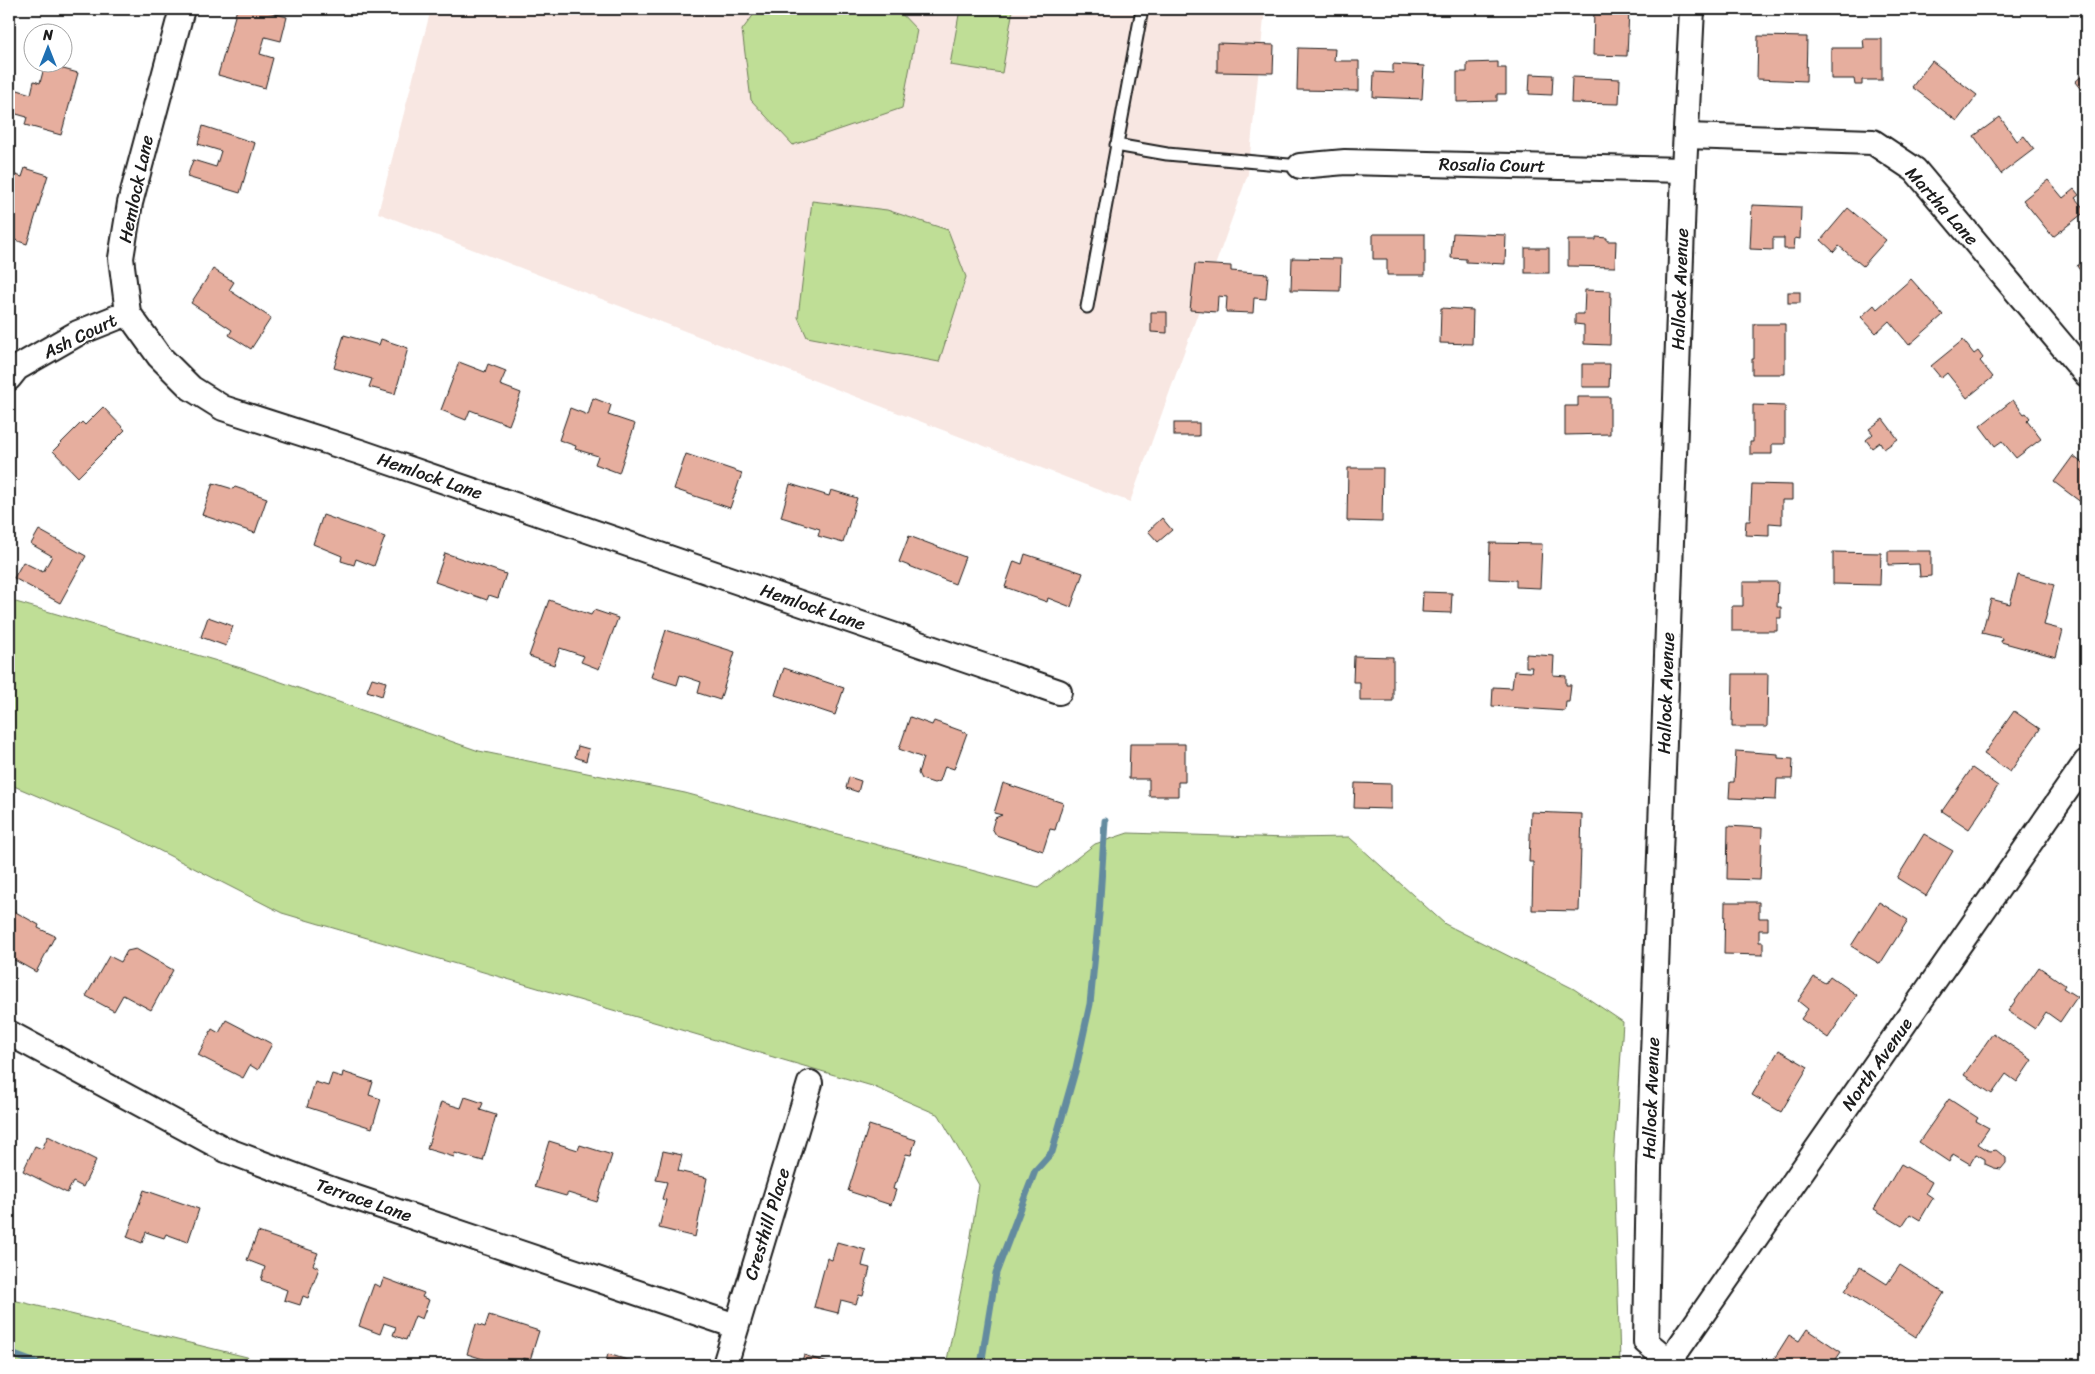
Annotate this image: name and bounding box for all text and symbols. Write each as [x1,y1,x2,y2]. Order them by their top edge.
north arrow [22,22,72,72]
text: N [42,23,53,48]
street label: Hemlock Lane [109,132,163,246]
street label: Rosalia Court [1438,148,1546,182]
street label: Martha Lane [1897,159,1987,253]
street label: Hallock Avenue [1662,228,1698,350]
street label: Ash Court [36,304,123,368]
street label: Hemlock Lane [373,443,487,509]
street label: Hemlock Lane [756,574,870,640]
street label: Hallock Avenue [1648,632,1684,754]
street label: North Avenue [1833,1010,1921,1118]
street label: Hallock Avenue [1633,1037,1669,1159]
street label: Cresthill Place [735,1164,799,1284]
street label: Terrace Lane [311,1169,417,1231]

